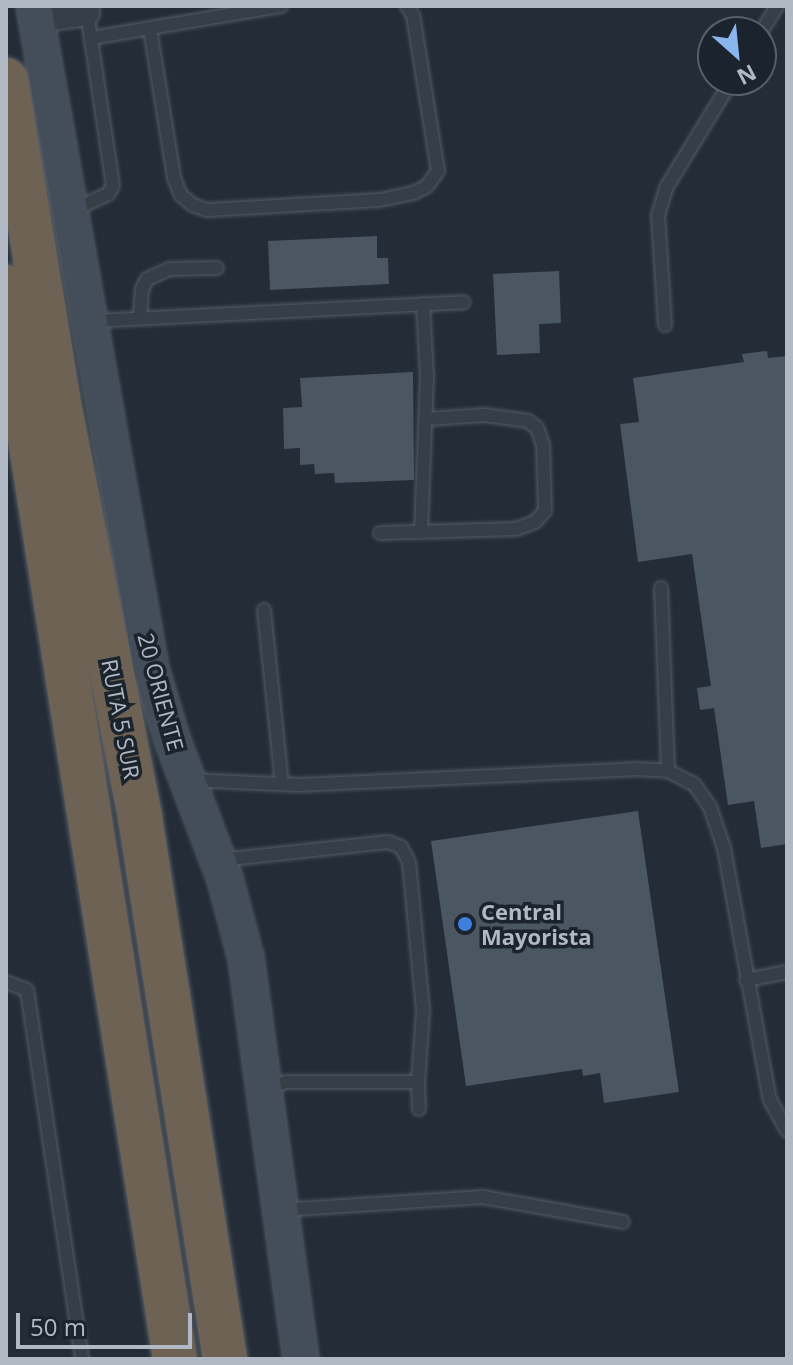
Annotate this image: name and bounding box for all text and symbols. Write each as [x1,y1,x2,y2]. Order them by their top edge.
north arrow [697,16,777,96]
text: N [732,58,762,93]
street label: 20 ORIENTE [133,630,189,754]
street label: RUTA 5 SUR [96,657,146,781]
place label: Central Mayorista [481,898,592,950]
marker: Central Mayorista [456,915,474,933]
scale bar [20,1297,196,1347]
text: 50 m [30,1310,86,1343]

